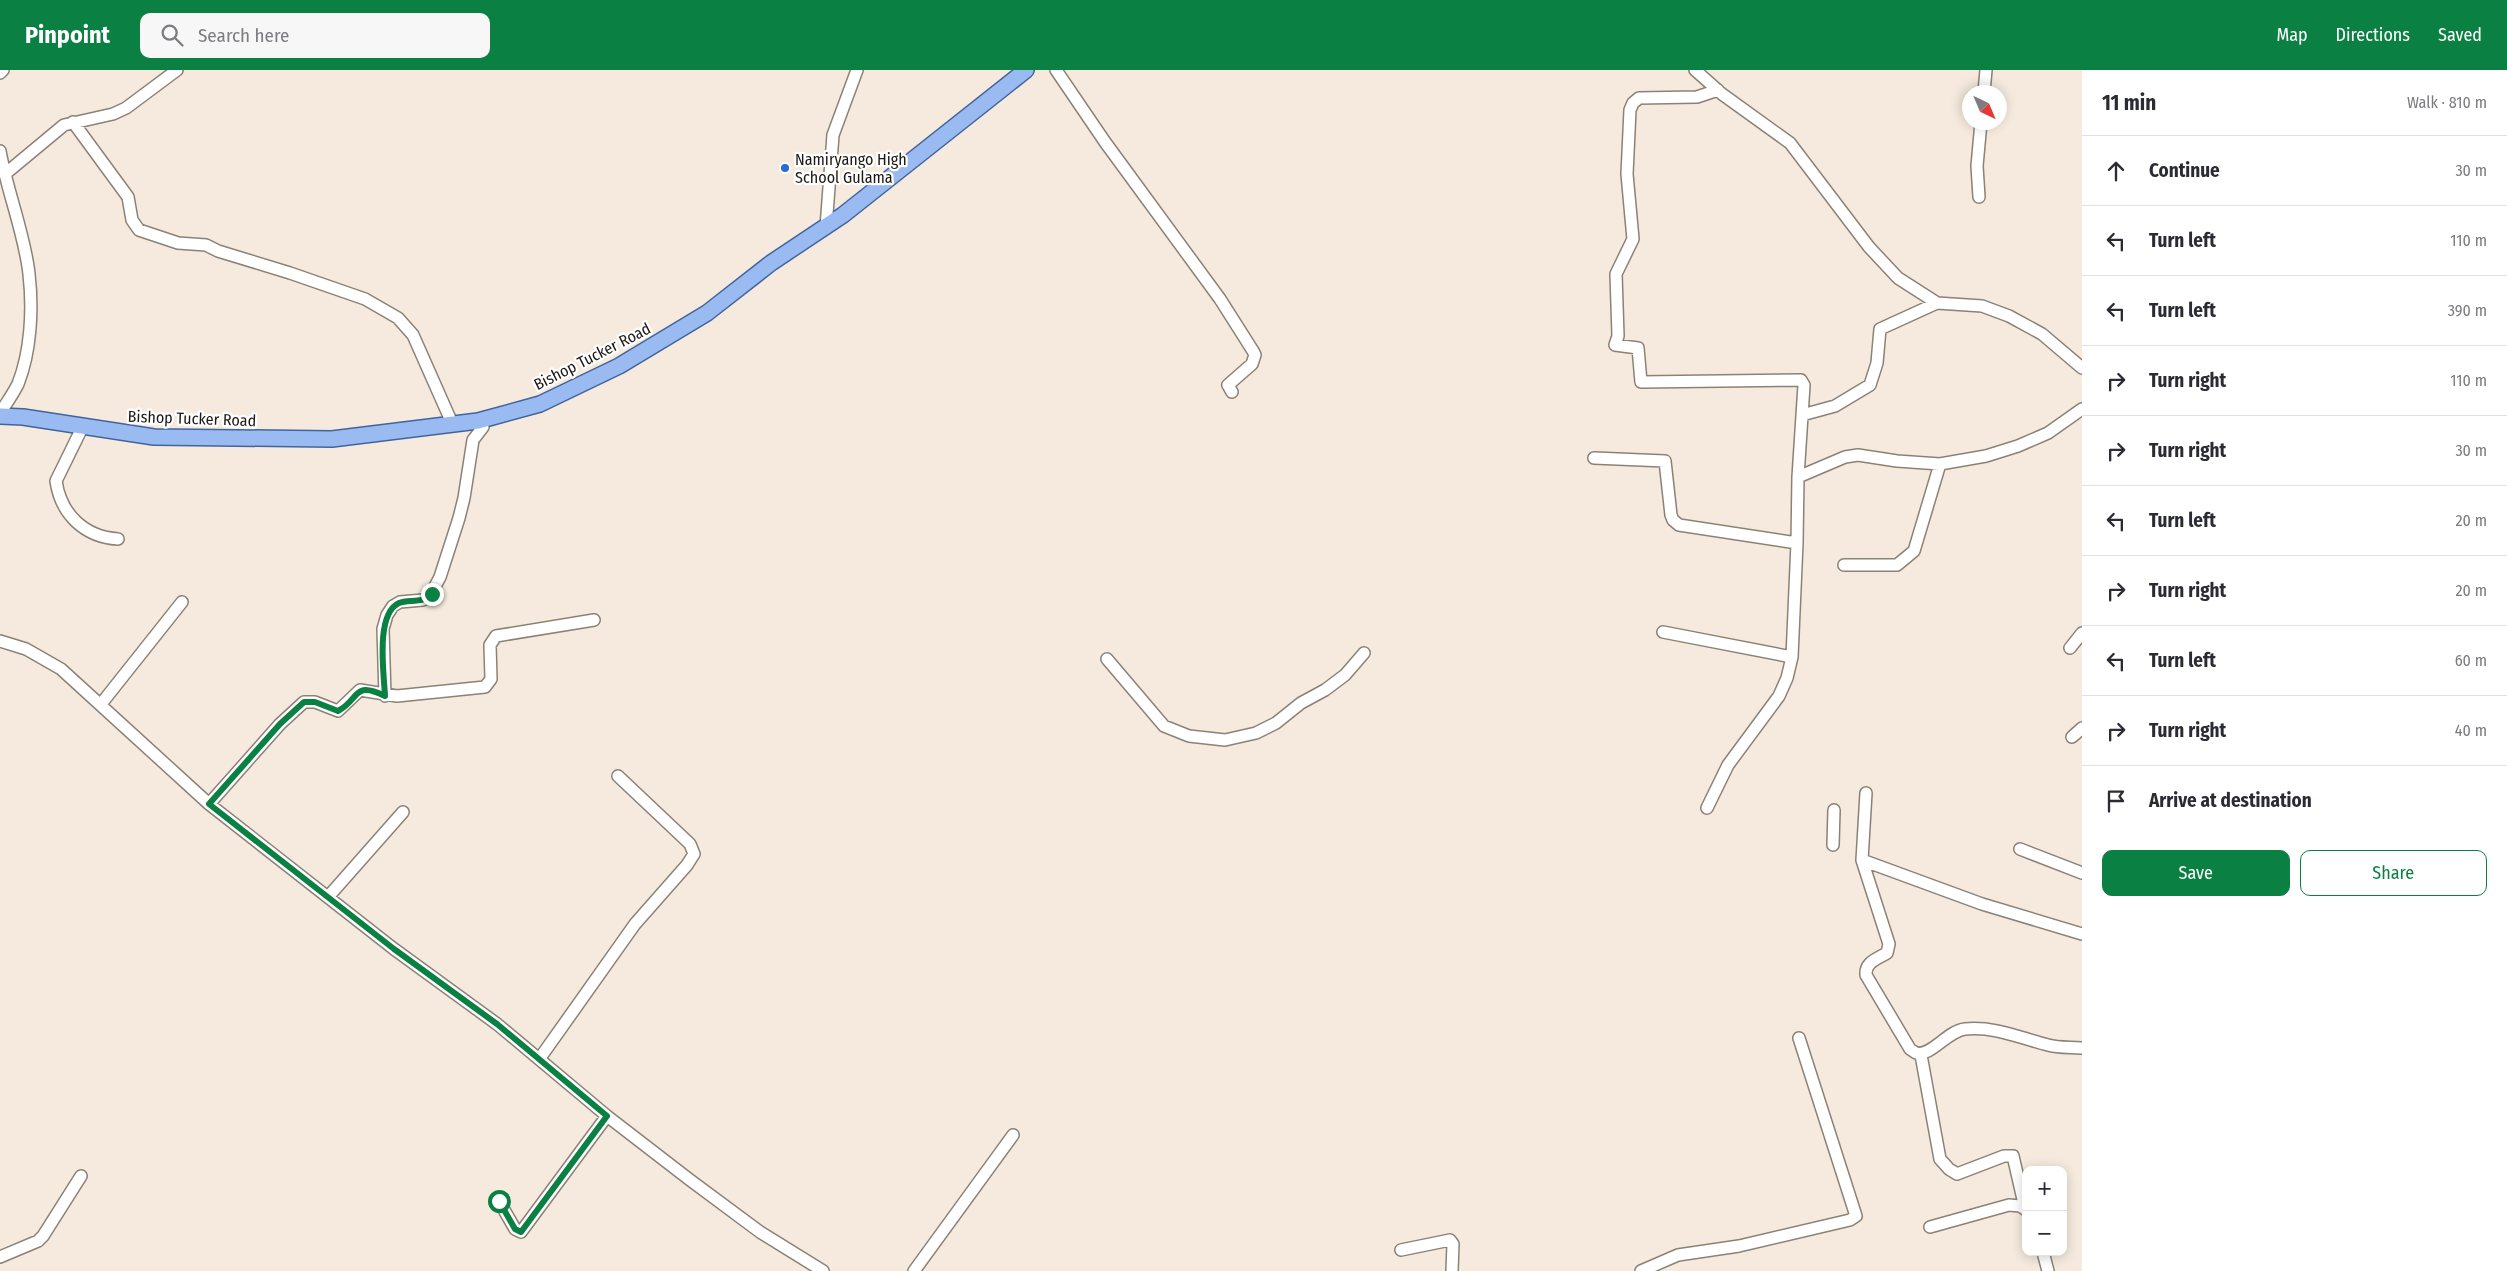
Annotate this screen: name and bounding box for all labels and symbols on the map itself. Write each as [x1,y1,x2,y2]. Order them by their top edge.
north arrow [1962,85,2007,130]
place label: Namiryango High School Gulama [795,150,907,187]
marker: Namiryango High School Gulama [779,162,791,174]
street label: Bishop Tucker Road [531,319,654,394]
street label: Bishop Tucker Road [127,407,257,430]
route end [421,583,444,606]
route start [488,1190,511,1213]

